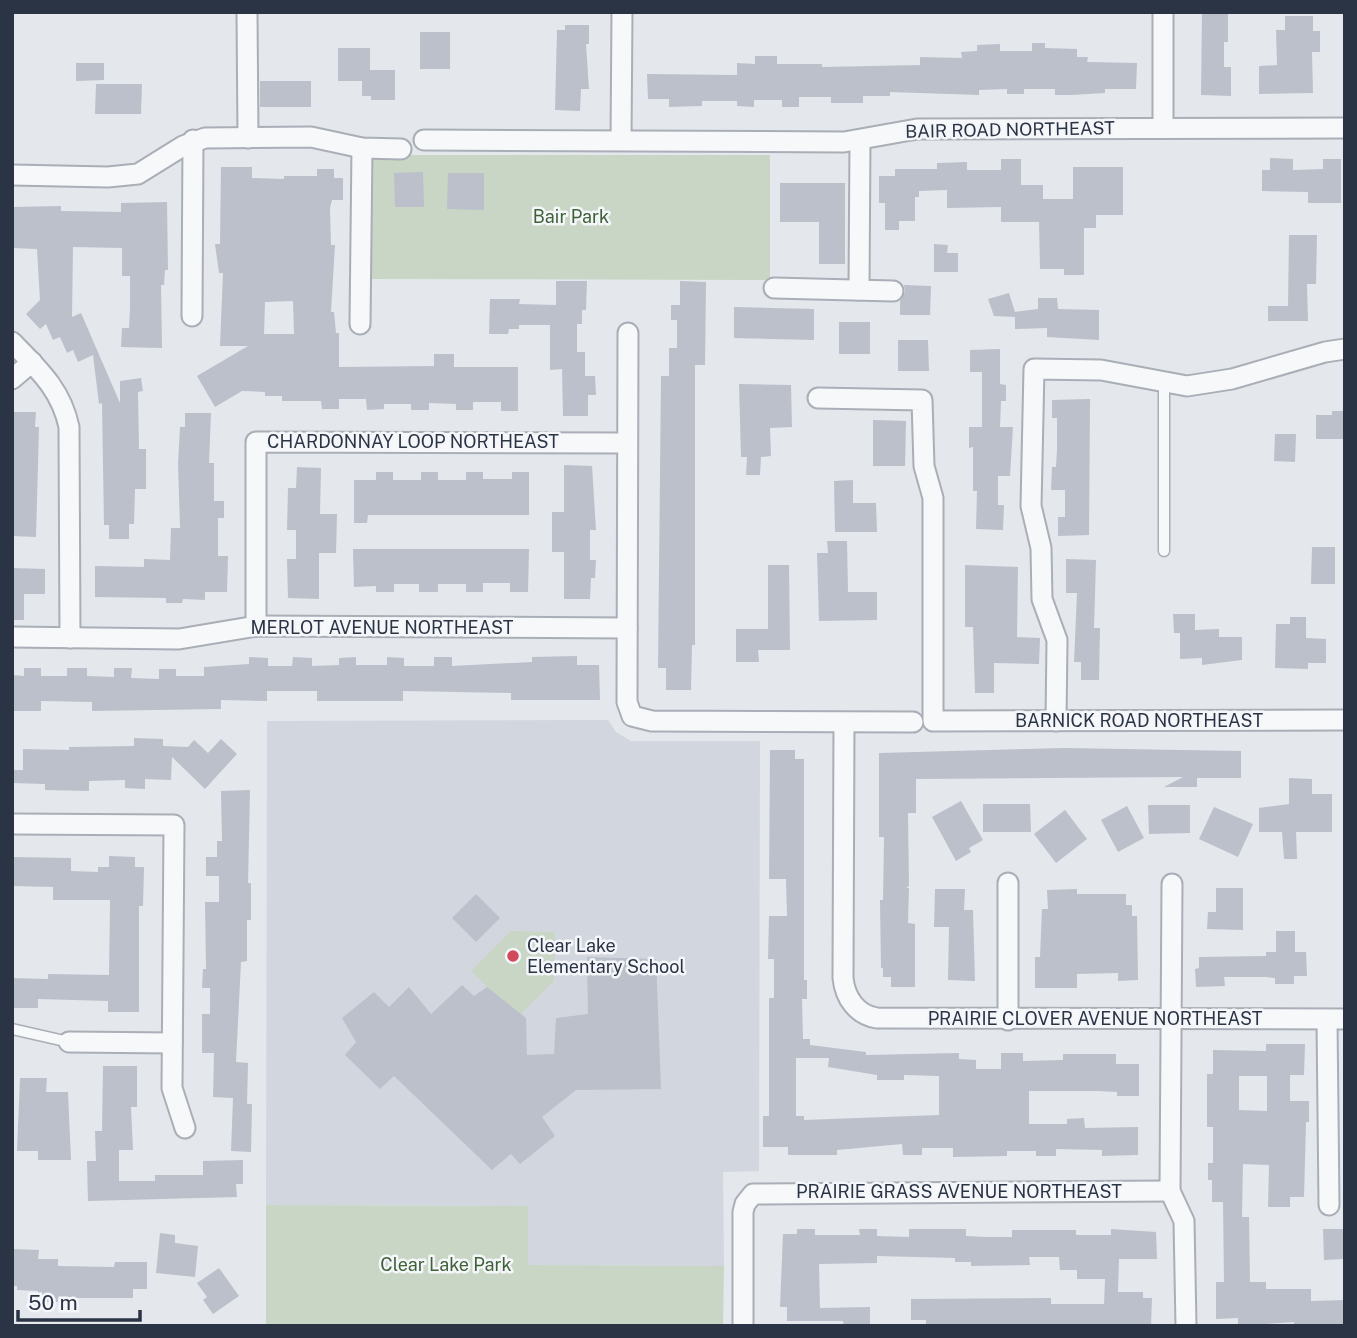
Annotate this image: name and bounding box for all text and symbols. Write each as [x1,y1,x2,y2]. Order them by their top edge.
street label: BAIR ROAD NORTHEAST [905,117,1115,142]
park label: Bair Park [533,206,609,227]
street label: CHARDONNAY LOOP NORTHEAST [267,431,559,452]
street label: MERLOT AVENUE NORTHEAST [251,617,514,638]
street label: BARNICK ROAD NORTHEAST [1015,710,1263,731]
place label: Clear Lake Elementary School [527,935,685,977]
marker: Clear Lake Elementary School [505,948,521,964]
street label: PRAIRIE CLOVER AVENUE NORTHEAST [928,1008,1263,1029]
street label: PRAIRIE GRASS AVENUE NORTHEAST [796,1181,1122,1202]
park label: Clear Lake Park [380,1254,512,1275]
scale bar [18,1278,140,1322]
text: 50 m [28,1290,78,1315]

